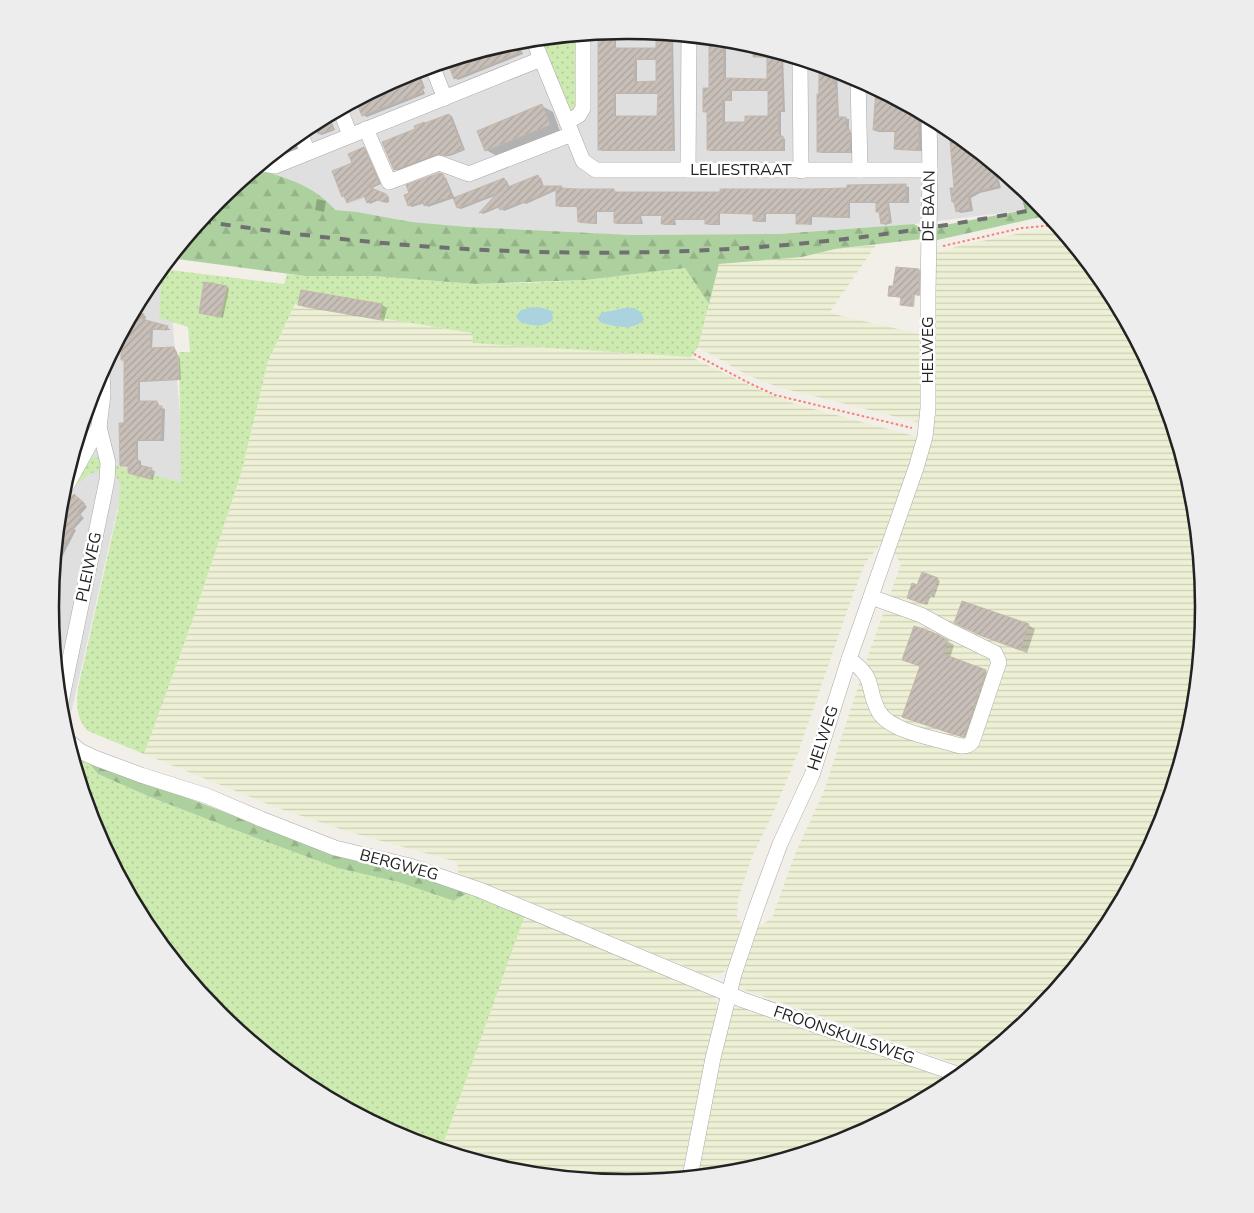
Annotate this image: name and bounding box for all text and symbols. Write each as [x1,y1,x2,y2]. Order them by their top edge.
street label: LELIESTRAAT [690,159,792,181]
street label: DE BAAN [917,170,941,242]
street label: HELWEG [917,316,939,384]
street label: PLEIWEG [71,530,107,604]
street label: HELWEG [802,703,844,773]
street label: BERGWEG [357,844,441,886]
street label: FROONSKUILSWEG [771,1001,917,1069]

